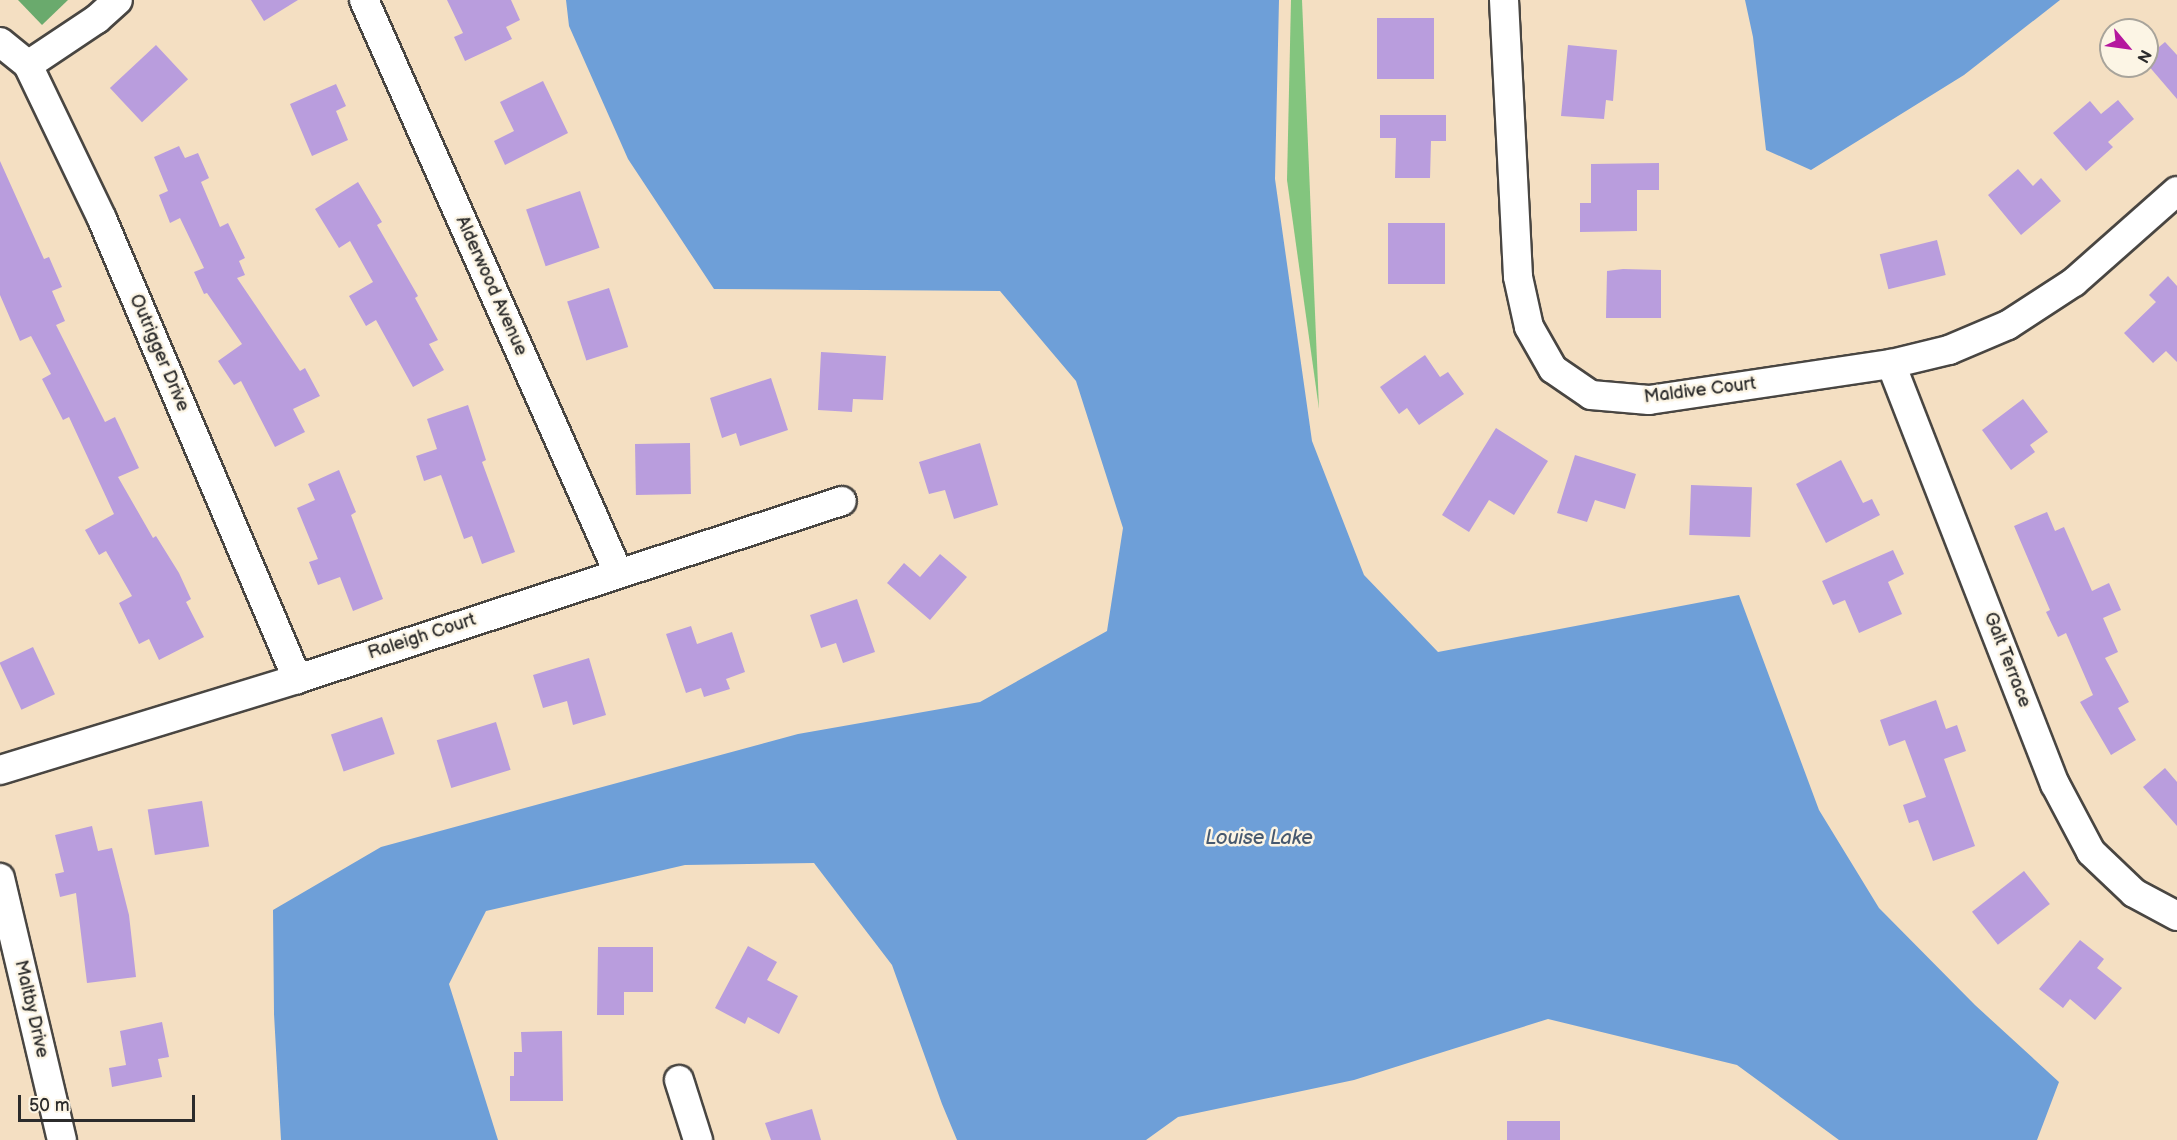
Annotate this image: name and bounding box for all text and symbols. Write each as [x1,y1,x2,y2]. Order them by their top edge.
north arrow [2099,18,2159,78]
text: N [2132,46,2155,66]
street label: Alderwood Avenue [451,213,531,359]
street label: Outrigger Drive [125,291,193,415]
street label: Maldive Court [1643,373,1757,409]
street label: Raleigh Court [365,609,479,665]
street label: Galt Terrace [1979,609,2035,711]
water label: Louise Lake [1205,826,1313,850]
street label: Maltby Drive [9,958,53,1060]
scale bar [21,1083,198,1121]
text: 50 m [29,1095,70,1116]

